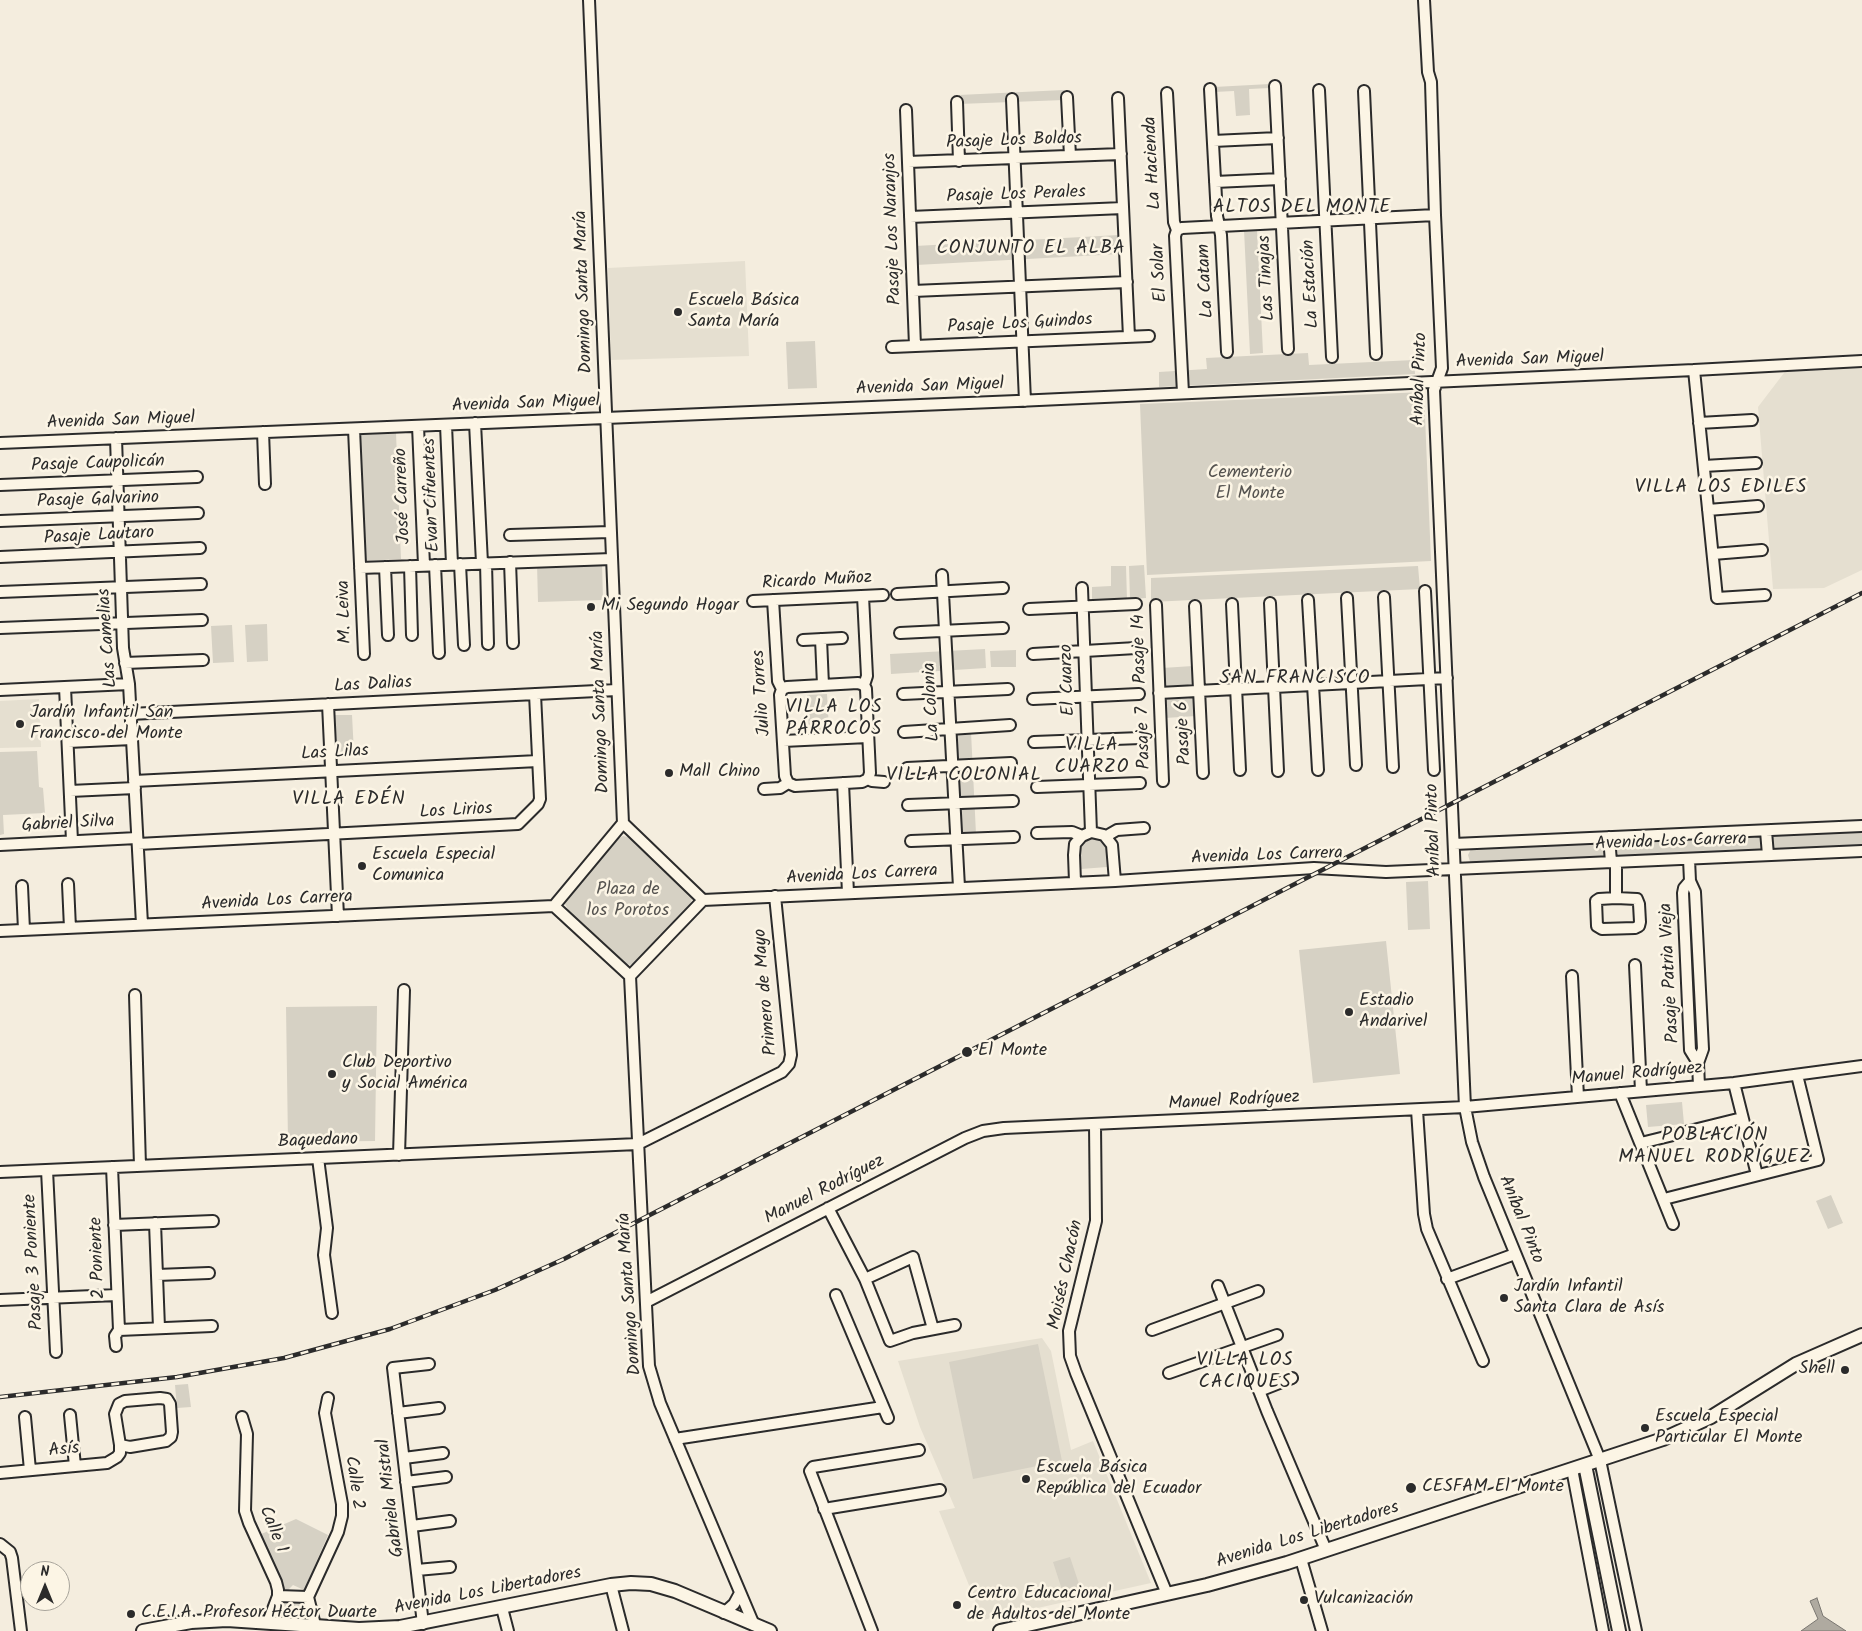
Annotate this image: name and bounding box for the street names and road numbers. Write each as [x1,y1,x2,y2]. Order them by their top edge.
street label: La Hacienda [1141,116,1167,210]
street label: Pasaje Los Boldos [946,129,1082,155]
street label: Pasaje Los Naranjos [881,153,907,305]
street label: Pasaje Los Perales [946,183,1086,209]
street label: Domingo Santa María [571,210,599,374]
street label: Las Tinajas [1255,235,1281,321]
street label: La Estación [1299,239,1325,329]
street label: El Solar [1149,243,1173,303]
street label: La Catam [1194,243,1220,319]
street label: Pasaje Los Guindos [947,310,1093,340]
street label: Aníbal Pinto [1409,332,1433,426]
street label: Avenida San Miguel [1456,348,1604,374]
street label: Avenida San Miguel [856,375,1004,401]
street label: Avenida San Miguel [452,392,600,418]
street label: Avenida San Miguel [47,409,195,435]
street label: Evan Cifuentes [420,438,446,552]
street label: José Carreño [392,447,416,545]
street label: Pasaje Caupolicán [31,452,165,478]
street label: Pasaje Galvarino [37,488,159,514]
street label: Pasaje Lautaro [43,523,155,551]
street label: Ricardo Muñoz [761,568,873,596]
street label: M. Leiva [334,580,358,644]
street label: Las Camelias [95,588,123,688]
street label: Pasaje 14 [1129,614,1153,684]
street label: Domingo Santa María [588,630,616,794]
street label: El Cuarzo [1057,644,1081,716]
street label: Julio Torres [749,649,777,737]
street label: La Colonia [920,662,946,742]
street label: Las Dalias [333,673,413,699]
street label: Pasaje 6 [1173,700,1197,766]
street label: Pasaje 7 [1133,706,1157,770]
street label: Las Lilas [301,741,369,767]
street label: Aníbal Pinto [1423,783,1447,877]
street label: Los Lirios [419,799,493,825]
street label: Gabriel Silva [21,812,115,838]
street label: Avenida Los Carrera [1595,830,1747,856]
street label: Avenida Los Carrera [1191,844,1343,870]
street label: Avenida Los Carrera [786,861,938,891]
street label: Avenida Los Carrera [201,887,353,917]
street label: Pasaje Patria Vieja [1657,902,1685,1044]
street label: Primero de Mayo [751,928,783,1056]
street label: Manuel Rodríguez [1570,1059,1704,1091]
street label: Manuel Rodríguez [1168,1088,1300,1116]
street label: Baquedano [277,1130,359,1154]
street label: Manuel Rodríguez [761,1151,889,1231]
street label: Aníbal Pinto [1493,1173,1547,1267]
street label: Pasaje 3 Poniente [21,1193,49,1331]
street label: Domingo Santa María [615,1212,647,1376]
street label: 2 Poniente [87,1217,111,1299]
street label: Moisés Chacón [1045,1218,1089,1332]
street label: Gabriela Mistral [374,1438,410,1558]
street label: Asís [48,1439,80,1463]
street label: Calle 2 [339,1455,367,1511]
street label: Avenida Los Libertadores [1214,1498,1402,1574]
street label: Calle 1 [253,1503,291,1557]
street label: Avenida Los Libertadores [393,1563,583,1621]

